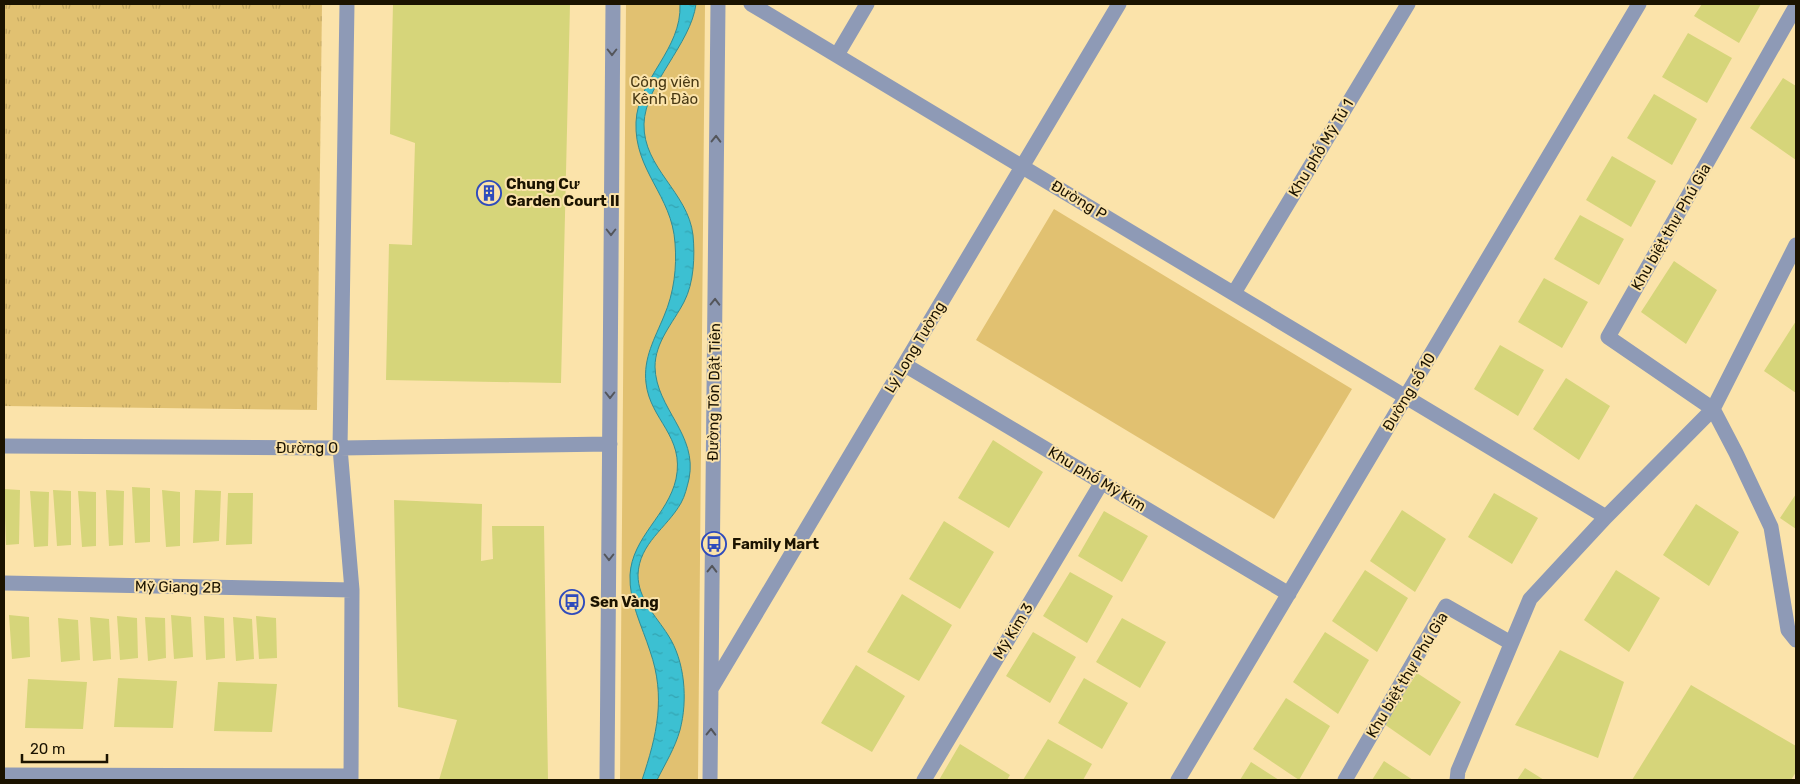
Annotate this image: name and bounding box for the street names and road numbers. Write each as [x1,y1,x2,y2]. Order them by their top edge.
street label: Khu phố Mỹ Tú 1 [1285,96,1357,200]
street label: Khu biệt thự Phú Gia [1627,160,1715,294]
street label: Đường P [1048,176,1110,224]
street label: Lý Long Tường [881,298,949,396]
street label: Đường Tôn Dật Tiên [704,323,724,461]
street label: Đường số 10 [1378,350,1439,434]
street label: Đường O [276,439,338,457]
street label: Khu phố Mỹ Kim [1045,443,1149,515]
street label: Mỹ Giang 2B [135,577,221,597]
street label: Mỹ Kim 3 [989,600,1037,662]
street label: Khu biệt thự Phú Gia [1362,609,1452,741]

